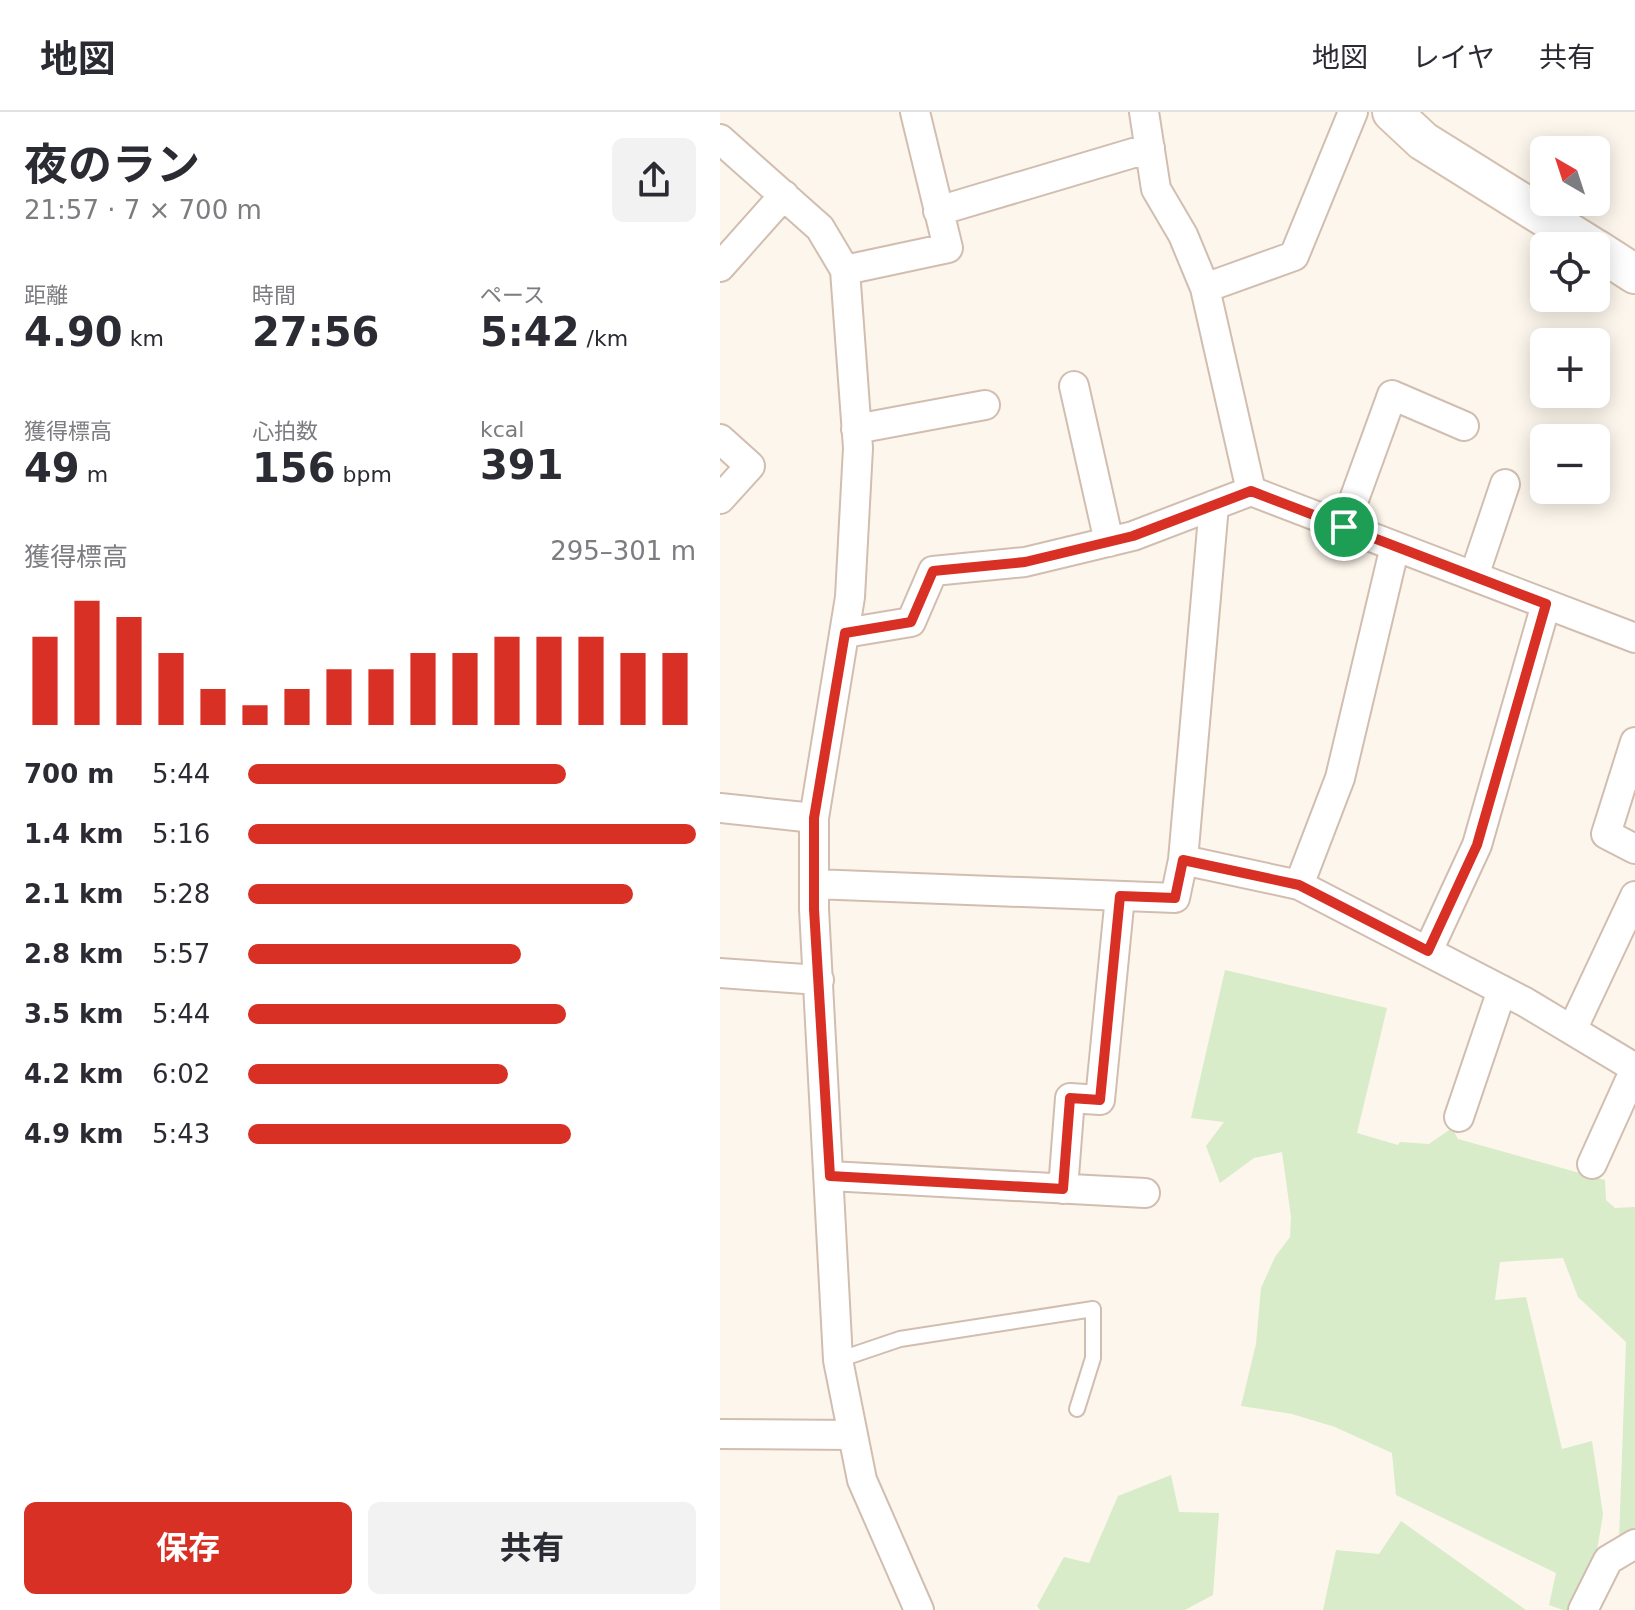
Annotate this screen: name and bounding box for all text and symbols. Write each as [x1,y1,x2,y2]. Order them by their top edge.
text: 地図 [40,37,116,81]
text: 地図 [1312,41,1368,74]
text: レイヤ [1412,41,1495,74]
text: 共有 [1539,41,1595,74]
north arrow [1530,136,1610,216]
map controls [1530,136,1610,504]
button: share [612,138,696,222]
text: 夜のラン [24,139,200,190]
text: 21:57 · 7 × 700 m [24,195,262,225]
button: locate [1530,232,1610,312]
text: 距離 [24,283,68,308]
text: 時間 [252,283,296,308]
text: ペース [480,283,545,308]
text: 4.90 [24,309,123,355]
text: 27:56 [252,309,379,355]
text: 5:42 [480,309,580,355]
text: km [123,326,164,351]
text: /km [580,326,628,351]
button: + [1530,328,1610,408]
text: kcal [480,417,524,442]
text: 獲得標高 [24,419,112,444]
text: 心拍数 [252,419,318,444]
button: − [1530,424,1610,504]
text: 391 [480,442,564,488]
text: 49 [24,445,80,491]
text: 156 [252,445,336,491]
text: m [80,462,108,487]
text: bpm [336,462,392,487]
pin [1310,493,1378,561]
icon: arrive [1322,505,1366,549]
text: 295–301 m [550,536,696,566]
text: 獲得標高 [24,542,128,572]
text: 700 m [24,759,114,789]
text: 5:44 [152,759,210,789]
text: 1.4 km [24,819,124,849]
text: 5:16 [152,819,210,849]
text: 2.1 km [24,879,124,909]
text: 5:28 [152,879,210,909]
text: 2.8 km [24,939,124,969]
text: 5:57 [152,939,210,969]
text: 3.5 km [24,999,124,1029]
text: 5:44 [152,999,210,1029]
text: 4.2 km [24,1059,124,1089]
text: 6:02 [152,1059,210,1089]
text: 4.9 km [24,1119,124,1149]
text: 5:43 [152,1119,210,1149]
button: 保存 [24,1502,352,1594]
button: 共有 [368,1502,696,1594]

